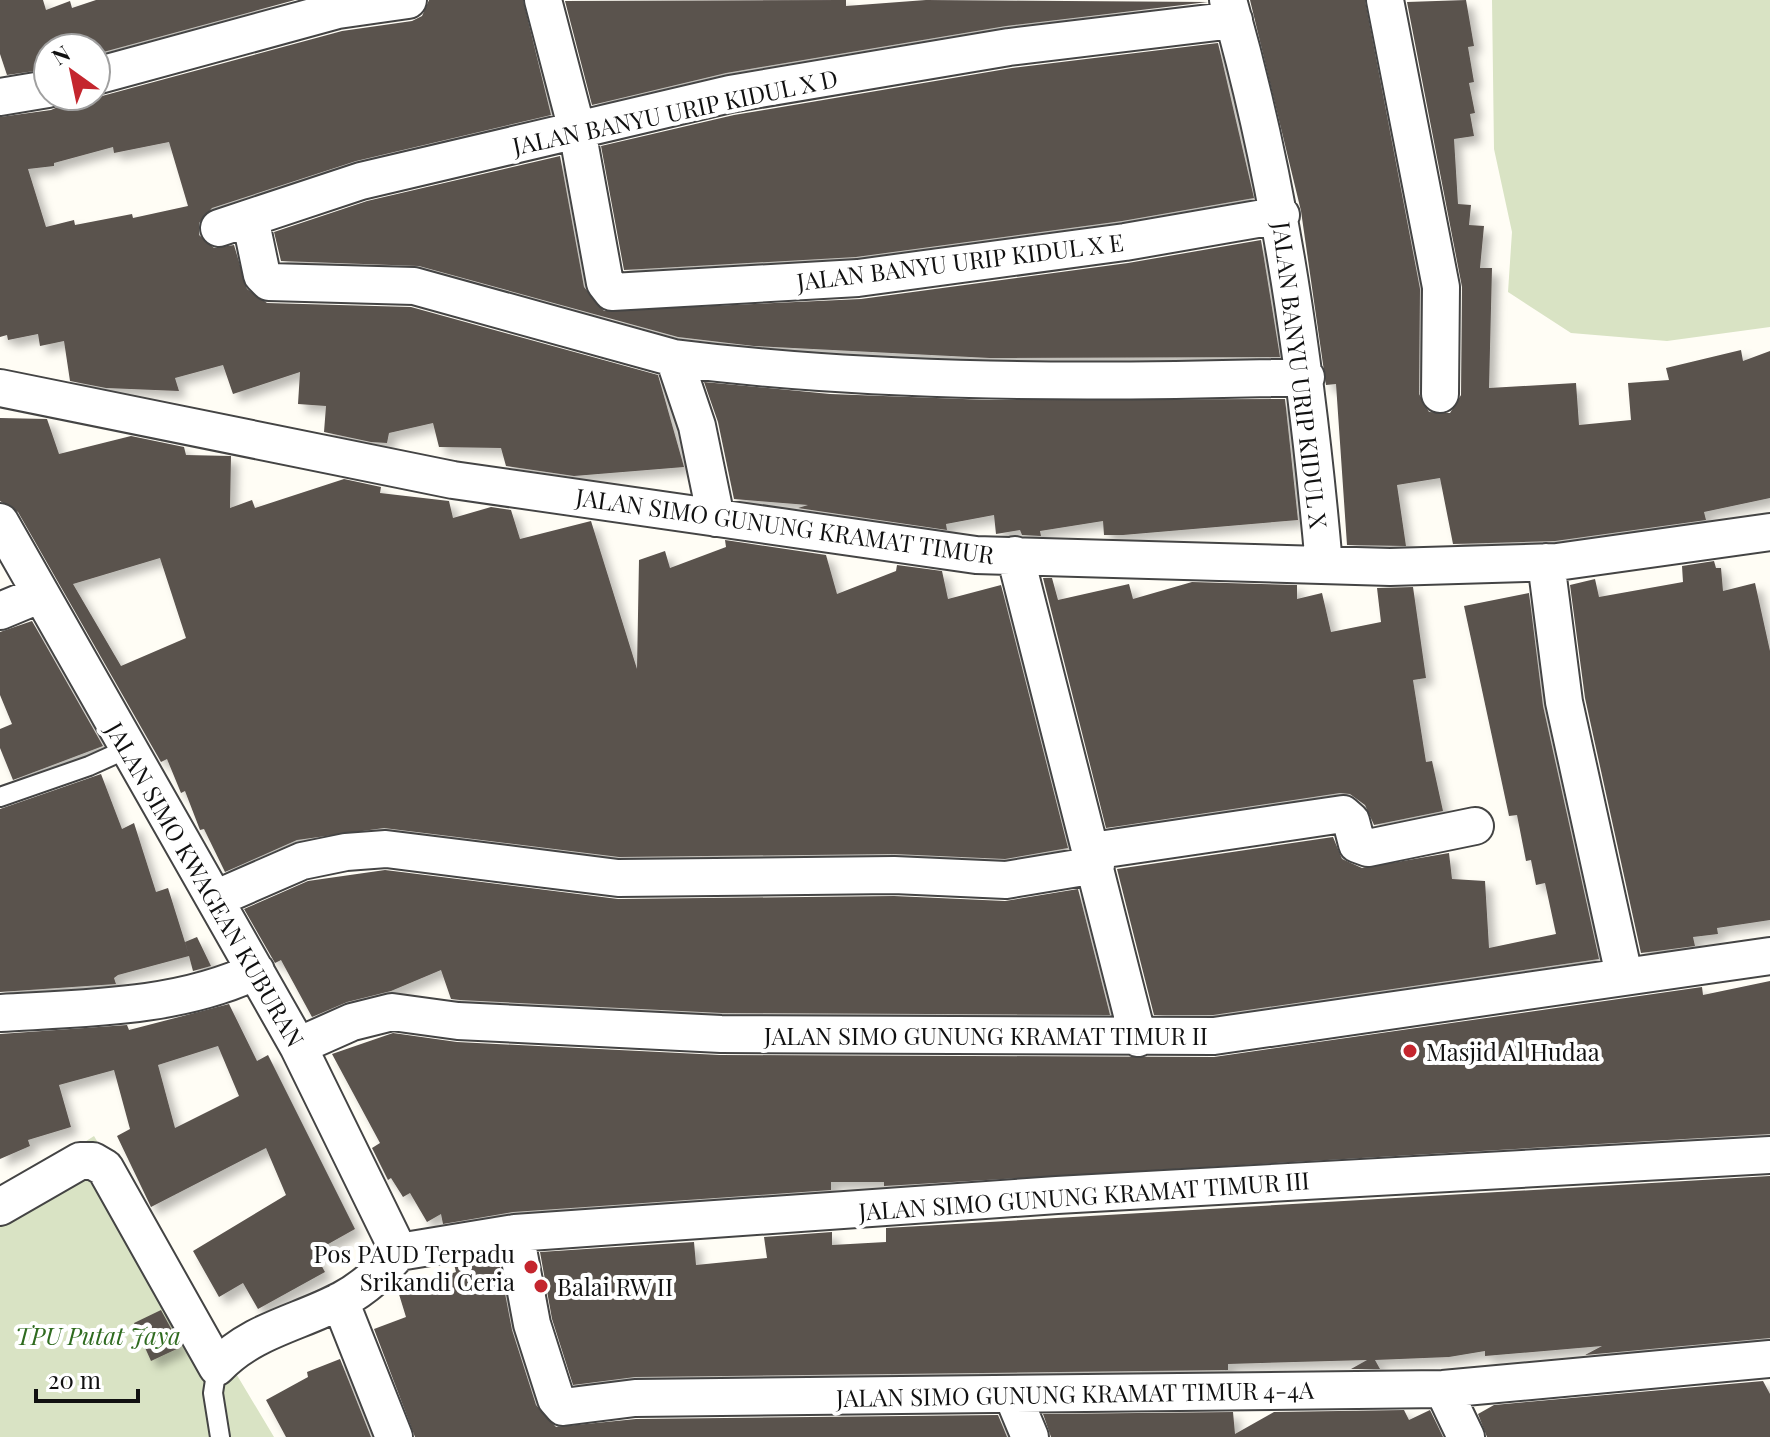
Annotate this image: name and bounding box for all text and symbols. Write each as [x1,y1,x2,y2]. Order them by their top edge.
north arrow [32,32,112,112]
text: N [46,37,75,71]
street label: JALAN BANYU URIP KIDUL X D [508,61,841,161]
street label: JALAN BANYU URIP KIDUL X [1266,219,1336,531]
street label: JALAN BANYU URIP KIDUL X E [794,225,1125,297]
street label: JALAN SIMO GUNUNG KRAMAT TIMUR [573,480,997,570]
street label: JALAN SIMO KWAGEAN KUBURAN [99,715,312,1052]
street label: JALAN SIMO GUNUNG KRAMAT TIMUR II [763,1019,1208,1051]
place label: Masjid Al Hudaa [1426,1035,1600,1067]
marker: Masjid Al Hudaa [1401,1042,1419,1060]
street label: JALAN SIMO GUNUNG KRAMAT TIMUR III [856,1163,1311,1227]
place label: Pos PAUD Terpadu Srikandi Ceria [314,1237,515,1297]
marker: Pos PAUD Terpadu Srikandi Ceria [522,1258,540,1276]
place label: Balai RW II [557,1270,673,1302]
marker: Balai RW II [532,1277,550,1295]
park label: TPU Putat Jaya [15,1319,181,1351]
scale bar [36,1353,138,1403]
text: 20 m [48,1363,101,1395]
street label: JALAN SIMO GUNUNG KRAMAT TIMUR 4-4A [835,1373,1315,1413]

